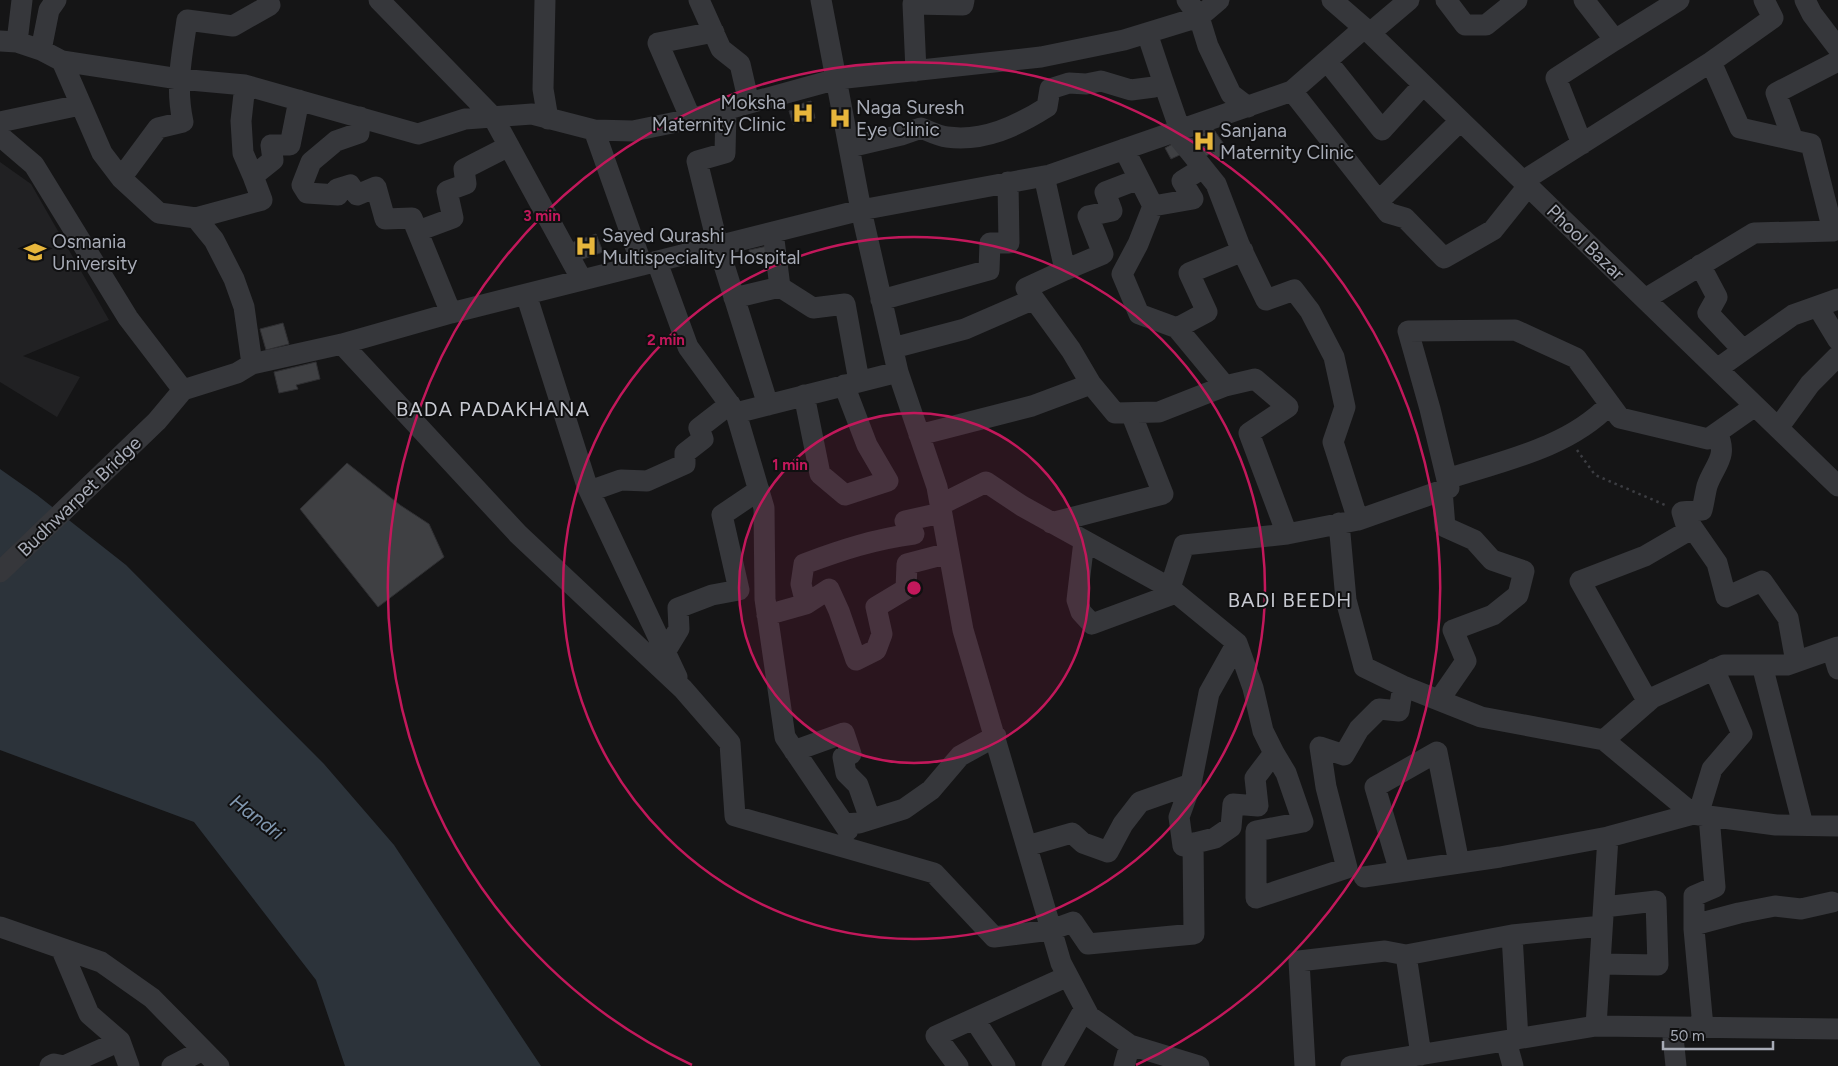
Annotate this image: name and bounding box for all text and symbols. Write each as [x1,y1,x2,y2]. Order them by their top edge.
place label: Moksha Maternity Clinic [652,91,786,136]
place label: Naga Suresh Eye Clinic [856,96,964,141]
hospital icon: Moksha Maternity Clinic [790,100,816,126]
hospital icon: Naga Suresh Eye Clinic [827,105,853,131]
place label: Sanjana Maternity Clinic [1220,119,1354,164]
hospital icon: Sanjana Maternity Clinic [1191,128,1217,154]
street label: Phool Bazar [1542,200,1630,286]
text: 3 min [523,207,561,225]
place label: Sayed Qurashi Multispeciality Hospital [602,224,801,269]
place label: Osmania University [52,230,137,275]
hospital icon: Sayed Qurashi Multispeciality Hospital [573,233,599,259]
school or university icon: Osmania University [22,239,48,265]
text: 2 min [647,331,685,349]
district label: BADA PADAKHANA [396,397,590,421]
street label: Budhwarpet Bridge [13,431,146,561]
text: 1 min [772,456,808,474]
centre of rings [905,579,923,597]
district label: BADI BEEDH [1228,588,1352,612]
water label: Handri [225,789,289,845]
scale bar [1663,1018,1773,1050]
text: 50 m [1670,1027,1705,1045]

